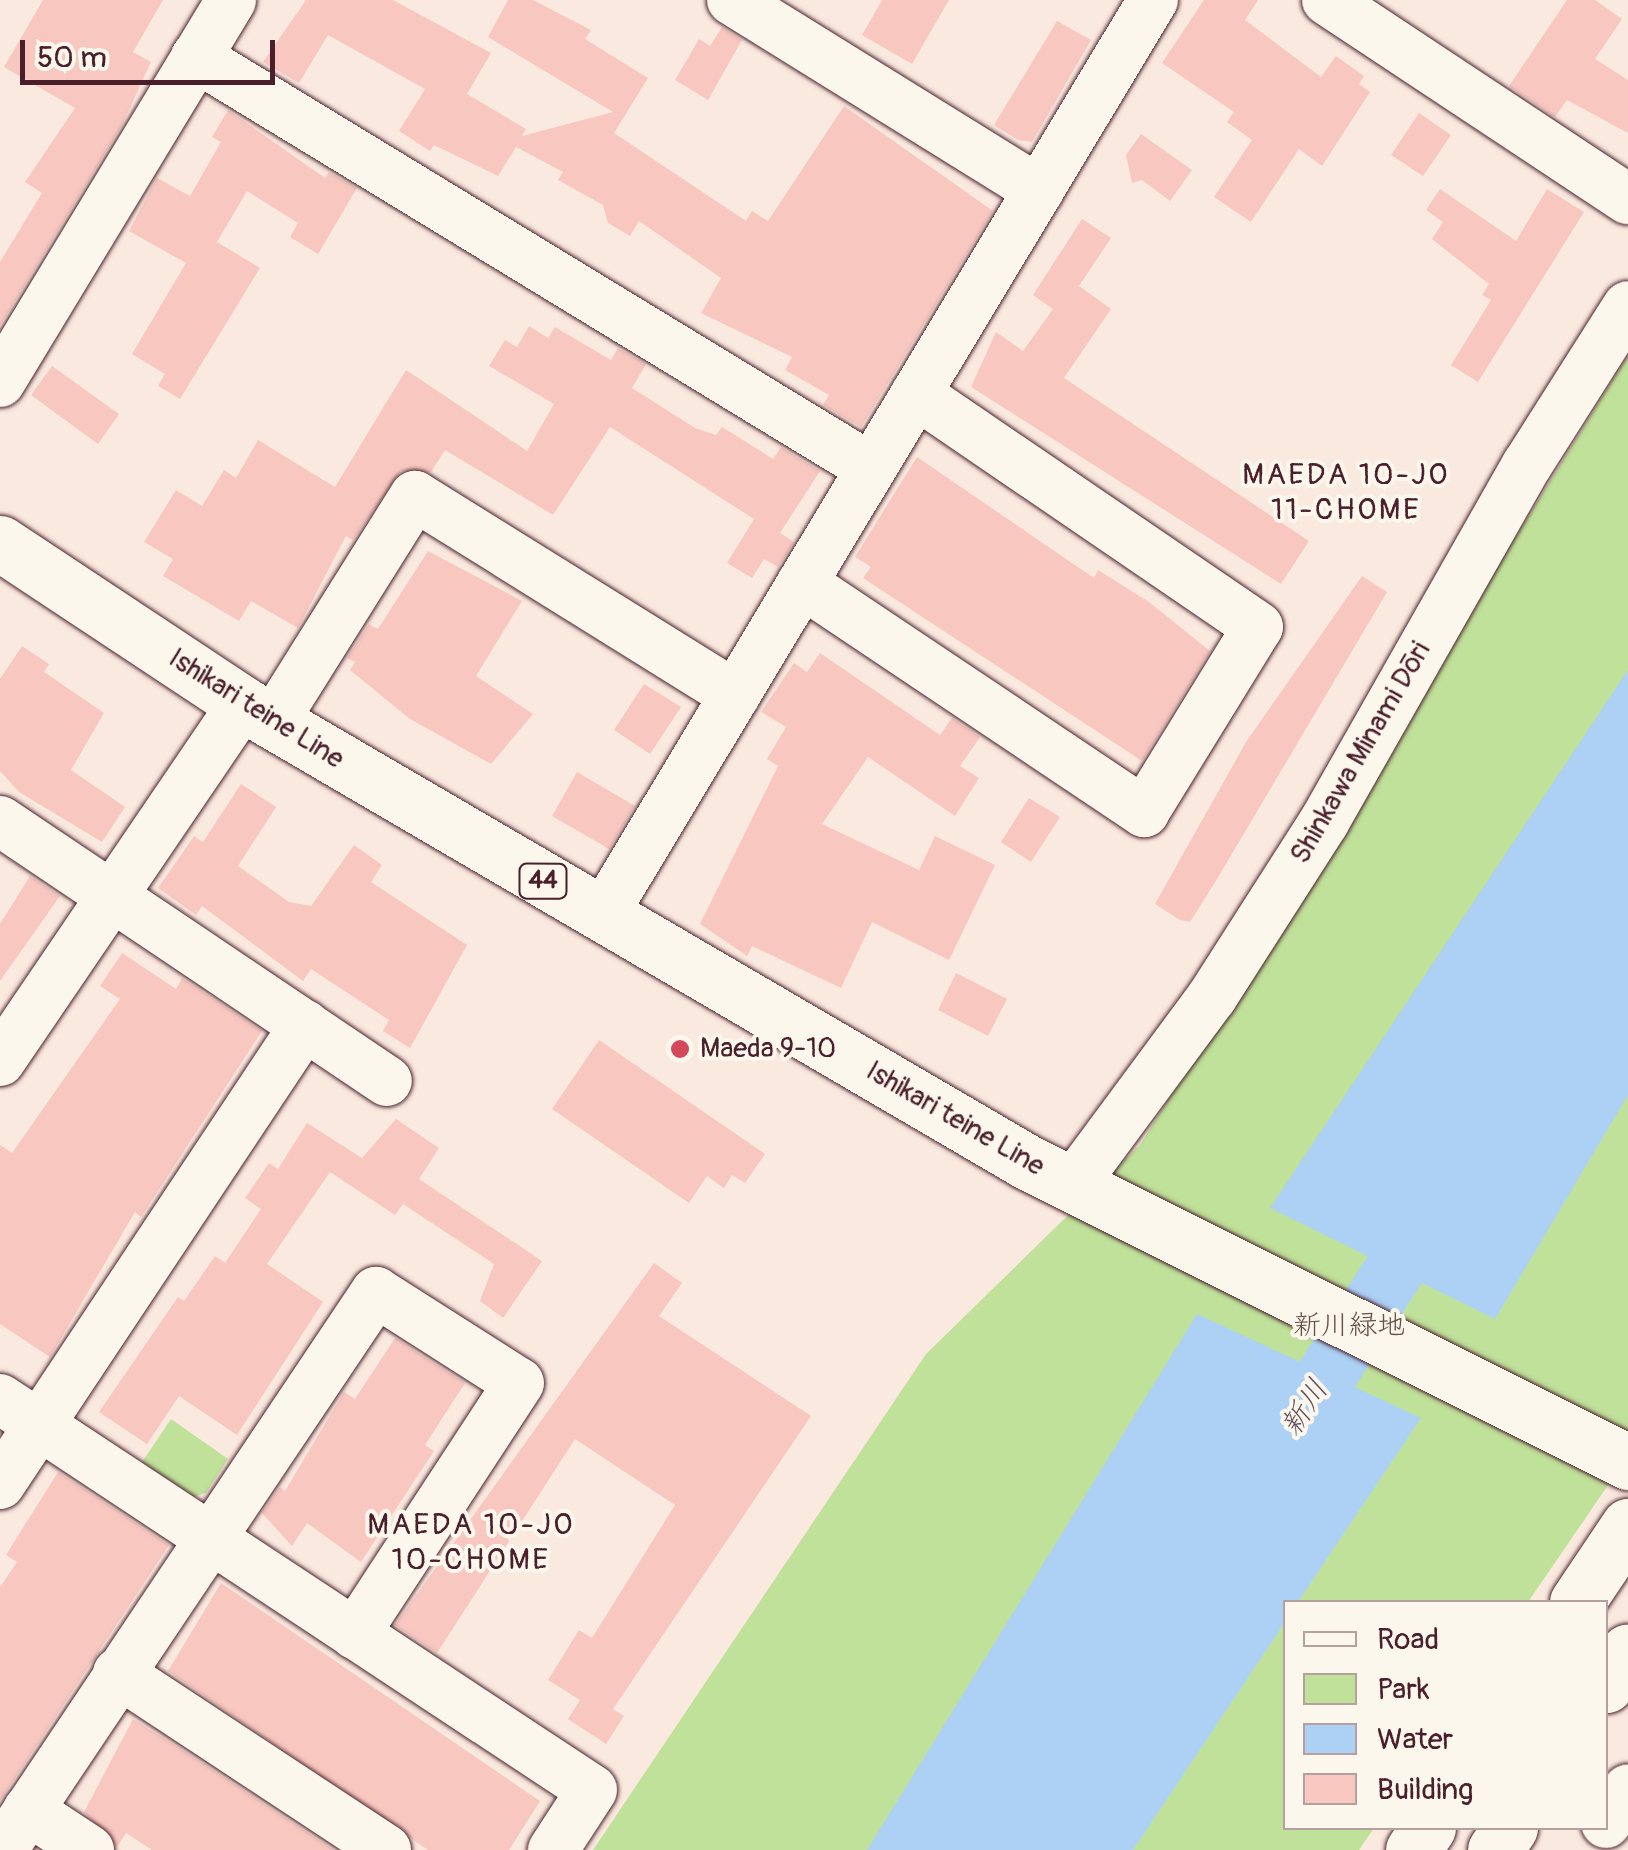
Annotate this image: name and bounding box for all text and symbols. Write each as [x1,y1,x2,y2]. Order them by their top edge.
scale bar [25,20,280,82]
text: 50 m [37,39,107,76]
district label: MAEDA 10-JO 11-CHOME [1242,457,1450,528]
street label: Shinkawa Minami Dōri [1284,636,1438,870]
street label: Ishikari teine Line [162,642,350,776]
road number: 44 [518,861,568,901]
place label: Maeda 9-10 [700,1032,836,1066]
marker: Maeda 9-10 [669,1038,691,1060]
street label: Ishikari teine Line [860,1054,1050,1184]
park label: 新川緑地 [1293,1309,1405,1343]
water label: 新川 [1274,1373,1336,1443]
district label: MAEDA 10-JO 10-CHOME [367,1507,575,1578]
legend [1283,1600,1608,1830]
text: Road [1377,1621,1439,1658]
text: Park [1377,1671,1430,1708]
text: Water [1377,1721,1453,1758]
text: Building [1377,1771,1473,1808]

